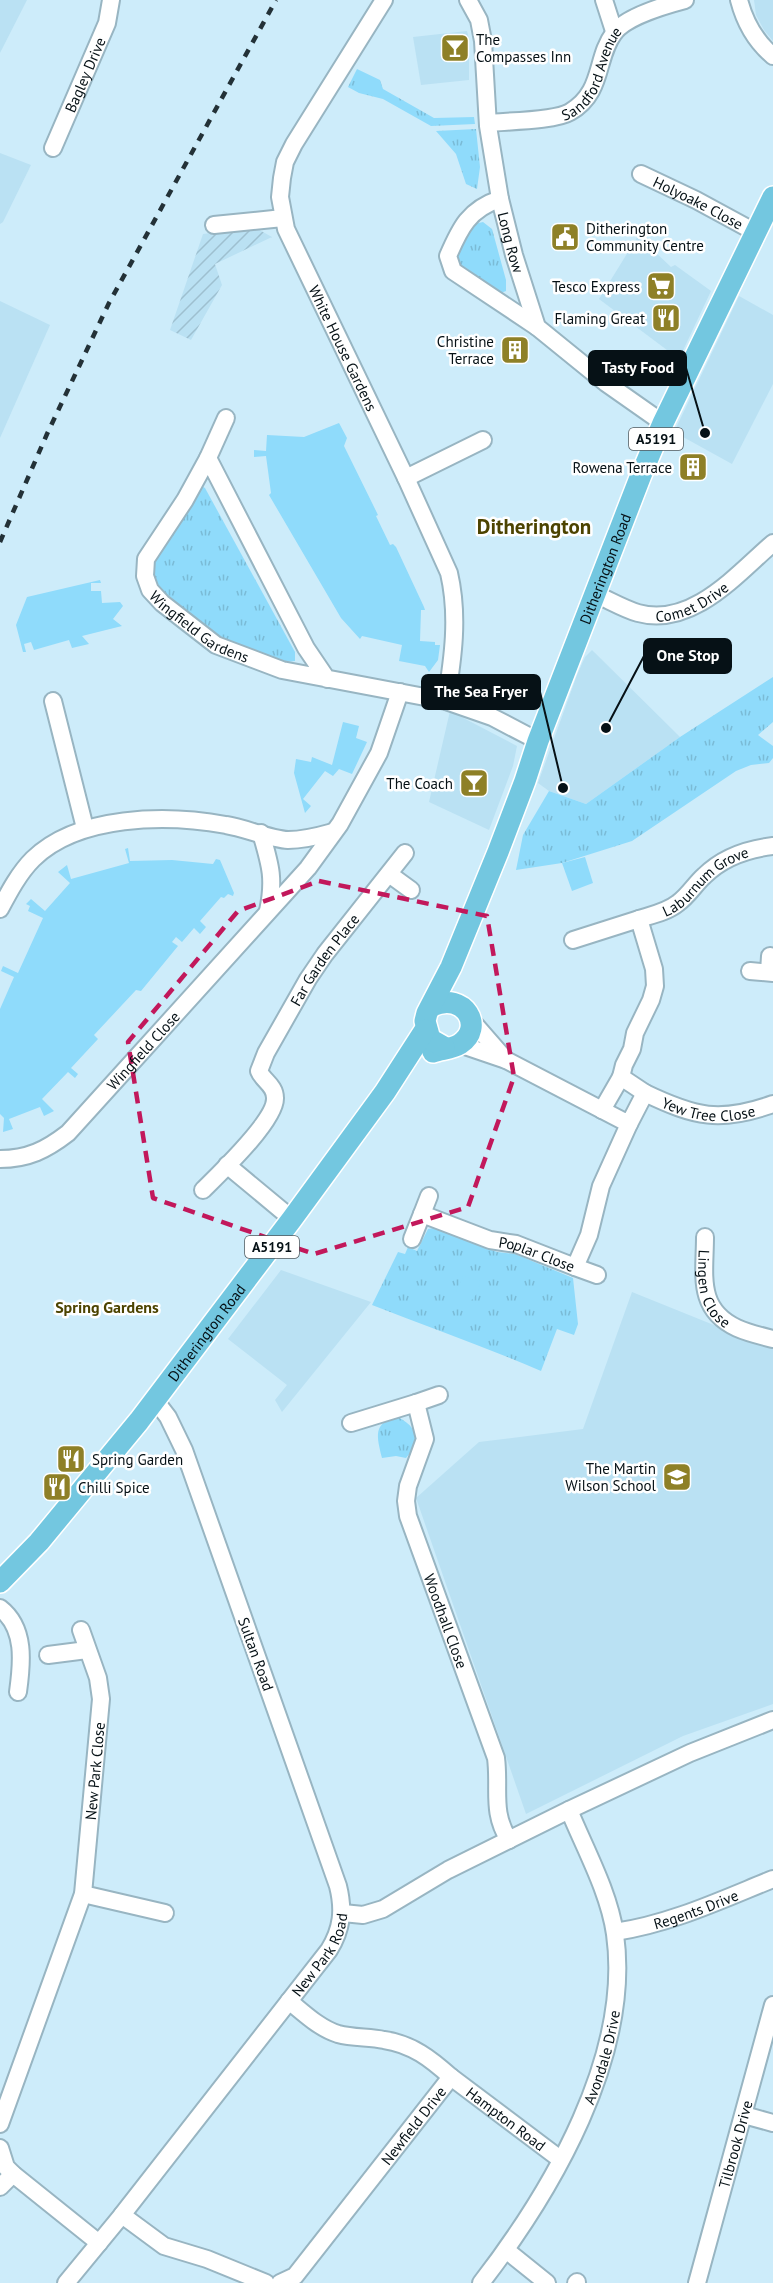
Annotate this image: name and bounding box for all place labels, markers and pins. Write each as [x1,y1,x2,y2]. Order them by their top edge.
place label: The Compasses Inn [476,30,571,66]
bar icon: The Compasses Inn [439,32,471,64]
place label: Ditherington Community Centre [586,219,704,255]
public building icon: Ditherington Community Centre [549,221,581,253]
supermarket icon: Tesco Express [645,270,677,302]
place label: Tesco Express [552,277,640,296]
restaurant icon: Flaming Great [650,302,682,334]
place label: Flaming Great [555,309,645,328]
place label: Christine Terrace [437,332,494,368]
building icon: Christine Terrace [499,334,531,366]
callout: Tasty Food [589,351,686,385]
building icon: Rowena Terrace [677,451,709,483]
place label: Rowena Terrace [573,458,672,477]
callout: One Stop [644,639,731,673]
callout: The Sea Fryer [422,675,540,709]
bar icon: The Coach [458,767,490,799]
place label: The Coach [386,774,453,793]
restaurant icon: Spring Garden [55,1443,87,1475]
place label: Spring Garden [92,1450,183,1469]
place label: The Martin Wilson School [565,1459,657,1495]
school or university icon: The Martin Wilson School [661,1461,693,1493]
restaurant icon: Chilli Spice [41,1471,73,1503]
place label: Chilli Spice [78,1478,150,1497]

